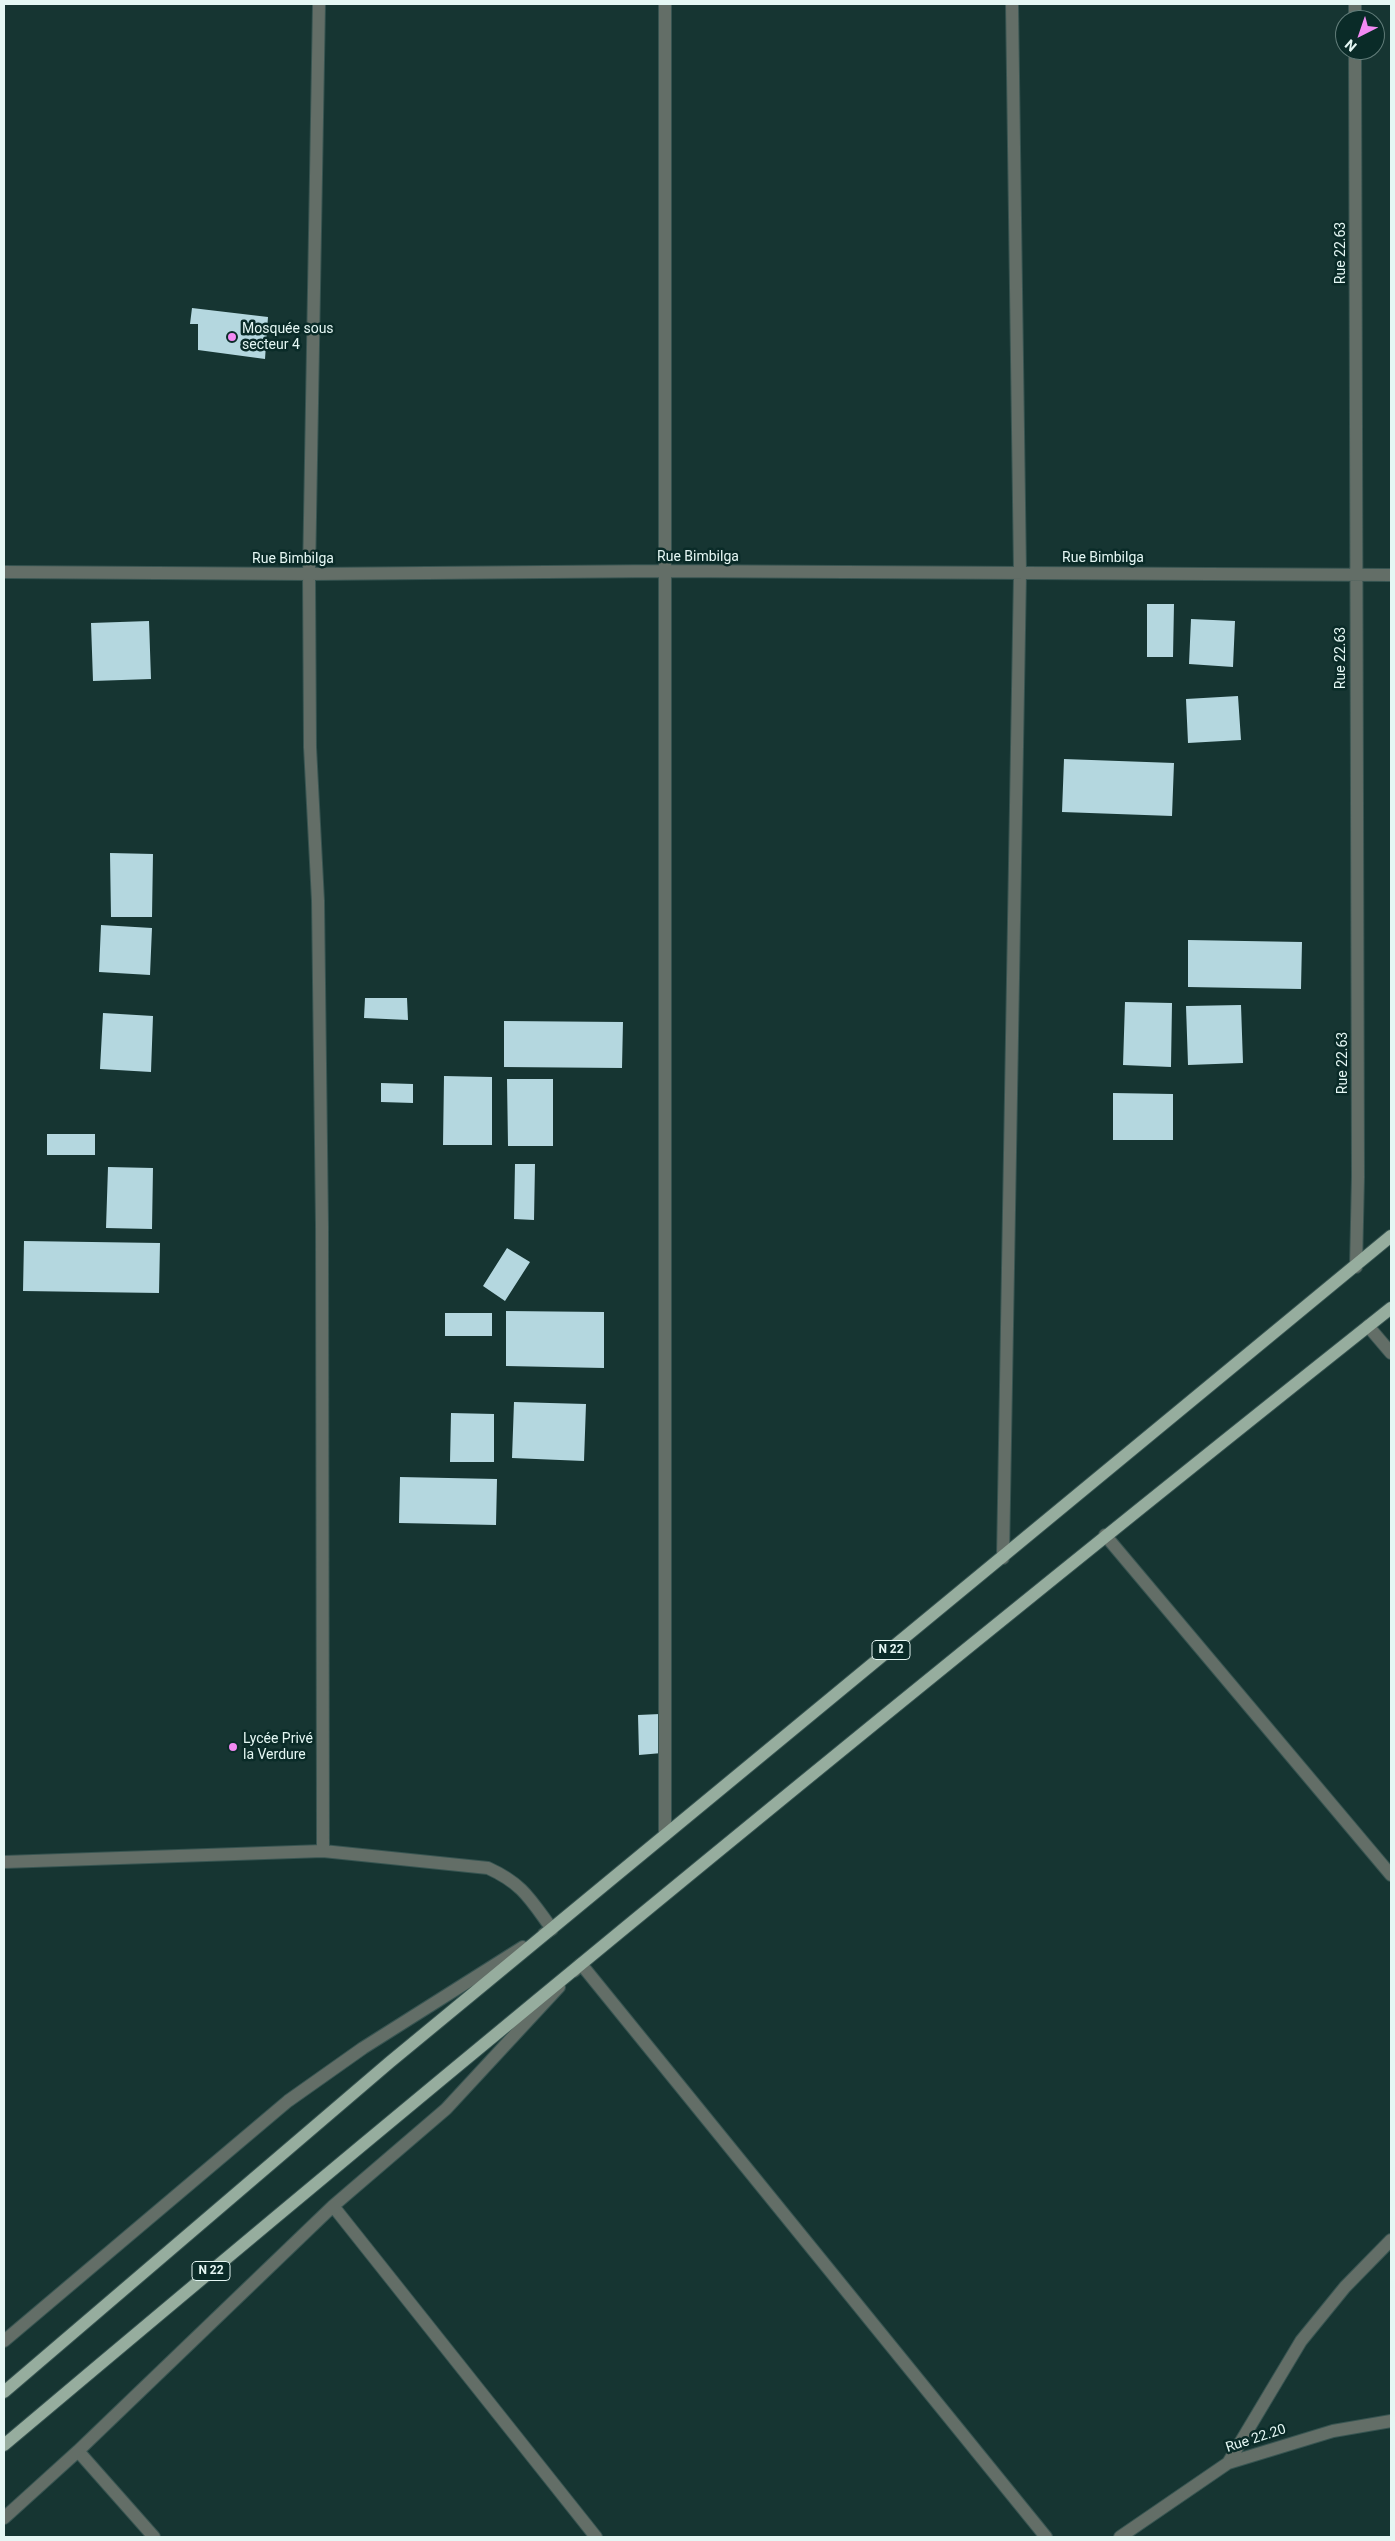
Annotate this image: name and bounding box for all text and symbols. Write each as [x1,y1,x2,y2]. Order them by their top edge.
north arrow [1335,10,1385,60]
text: N [1342,36,1360,55]
street label: Rue 22.63 [1333,222,1349,284]
place label: Mosquée sous secteur 4 [242,321,334,354]
marker: Mosquée sous secteur 4 [226,331,238,343]
street label: Rue Bimbilga [657,549,739,565]
street label: Rue Bimbilga [1062,550,1144,566]
street label: Rue Bimbilga [252,551,334,567]
street label: Rue 22.63 [1333,627,1349,689]
street label: Rue 22.63 [1335,1032,1351,1094]
road number: N 22 [872,1640,910,1660]
place label: Lycée Privé la Verdure [243,1731,313,1764]
marker: Lycée Privé la Verdure [227,1741,239,1753]
road number: N 22 [192,2262,230,2280]
street label: Rue 22.20 [1224,2421,1288,2457]

